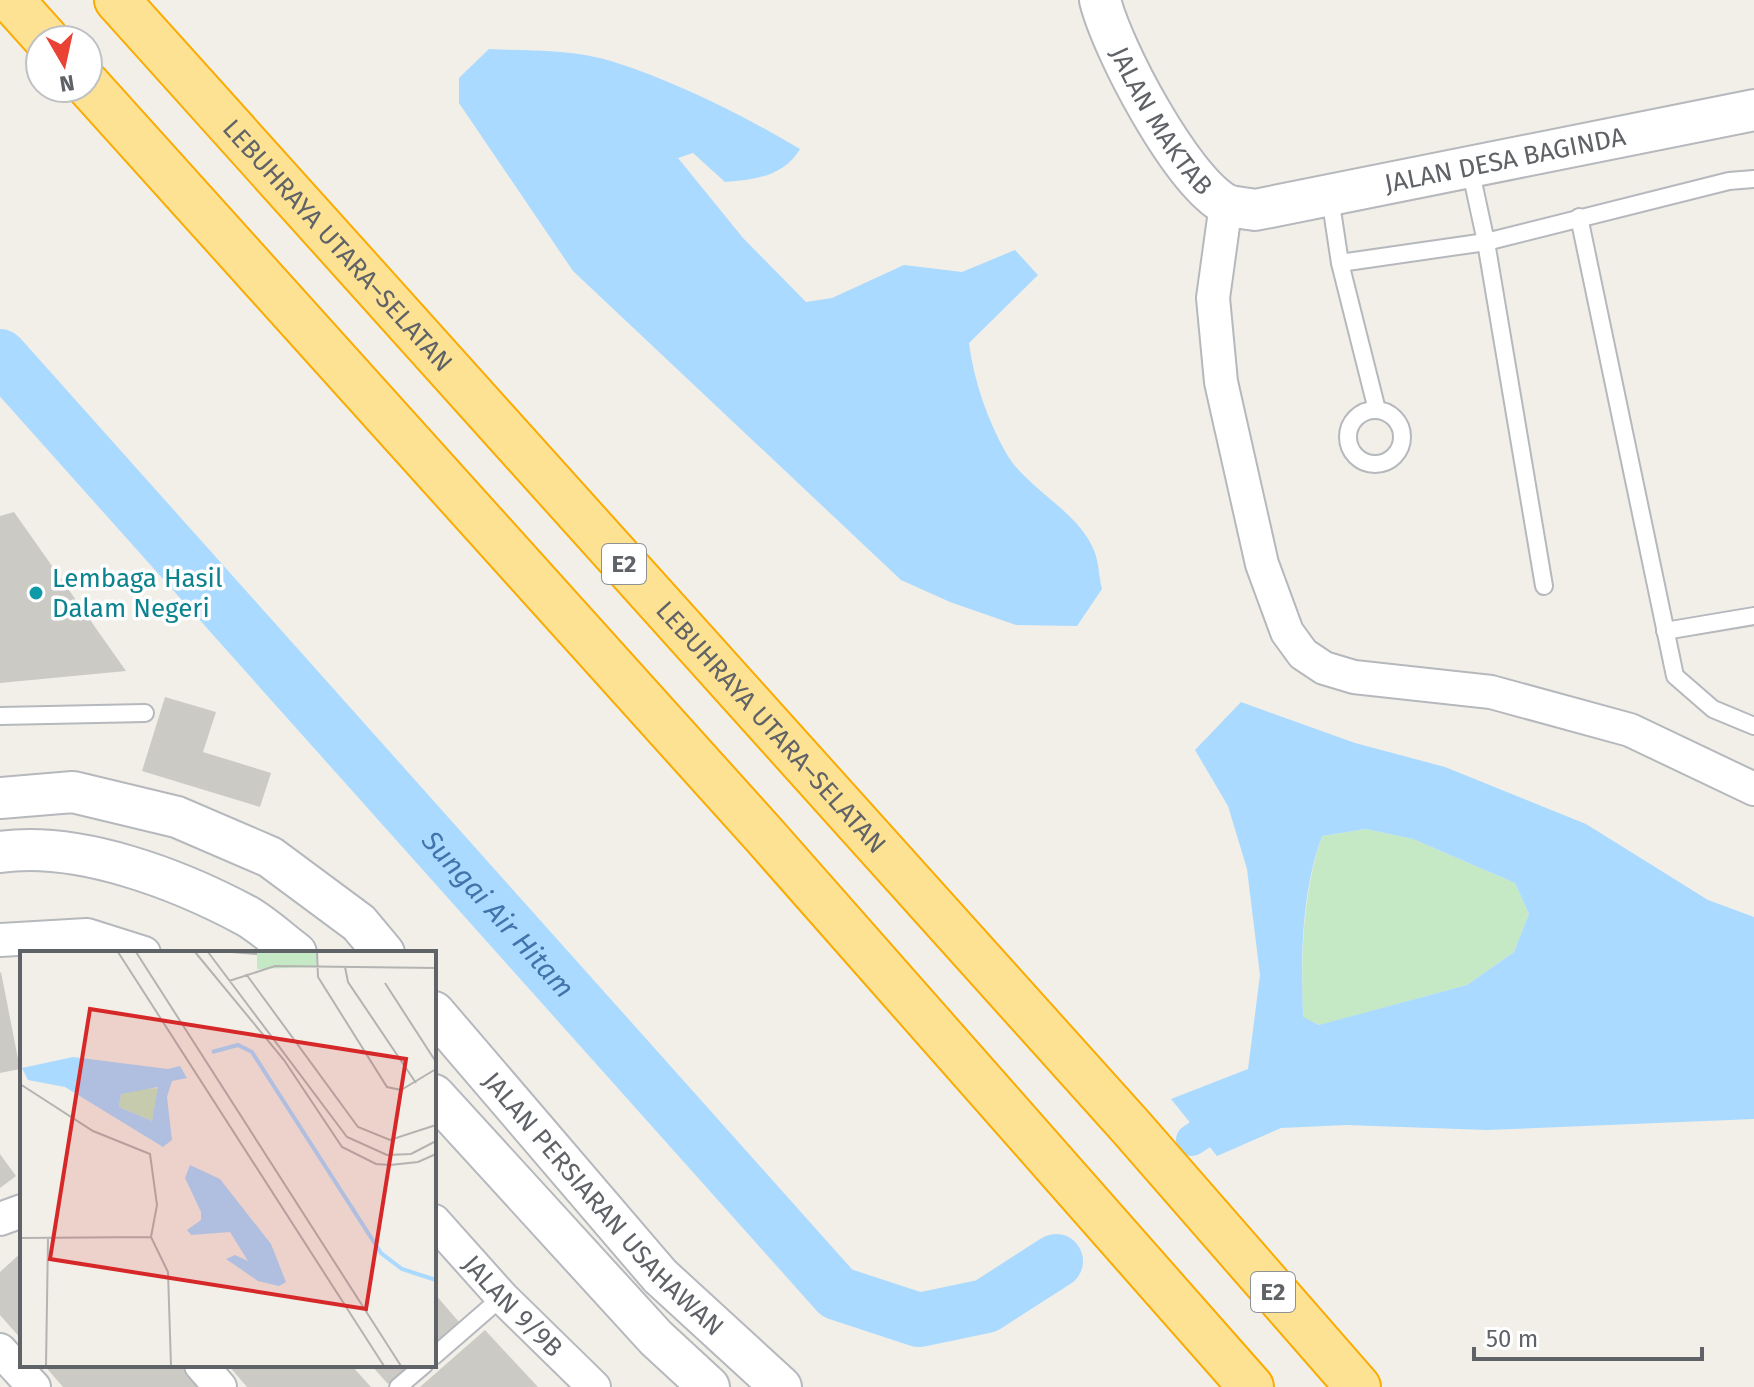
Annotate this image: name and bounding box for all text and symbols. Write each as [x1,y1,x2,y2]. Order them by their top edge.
north arrow [24,24,104,104]
street label: JALAN MAKTAB [1103,42,1219,201]
text: N [58,69,76,98]
street label: LEBUHRAYA UTARA–SELATAN [216,113,459,378]
street label: JALAN DESA BAGINDA [1382,121,1628,200]
road number: E2 [602,544,646,584]
place label: Lembaga Hasil Dalam Negeri [52,563,223,624]
marker: Lembaga Hasil Dalam Negeri [27,584,45,602]
street label: LEBUHRAYA UTARA–SELATAN [649,595,892,860]
water label: Sungai Air Hitam [414,823,581,1004]
inset map [20,951,436,1367]
street label: JALAN PERSIARAN USAHAWAN [476,1066,730,1342]
street label: JALAN 9/9B [456,1249,569,1364]
road number: E2 [1251,1272,1295,1312]
scale bar [1474,1311,1702,1361]
text: 50 m [1486,1325,1538,1353]

